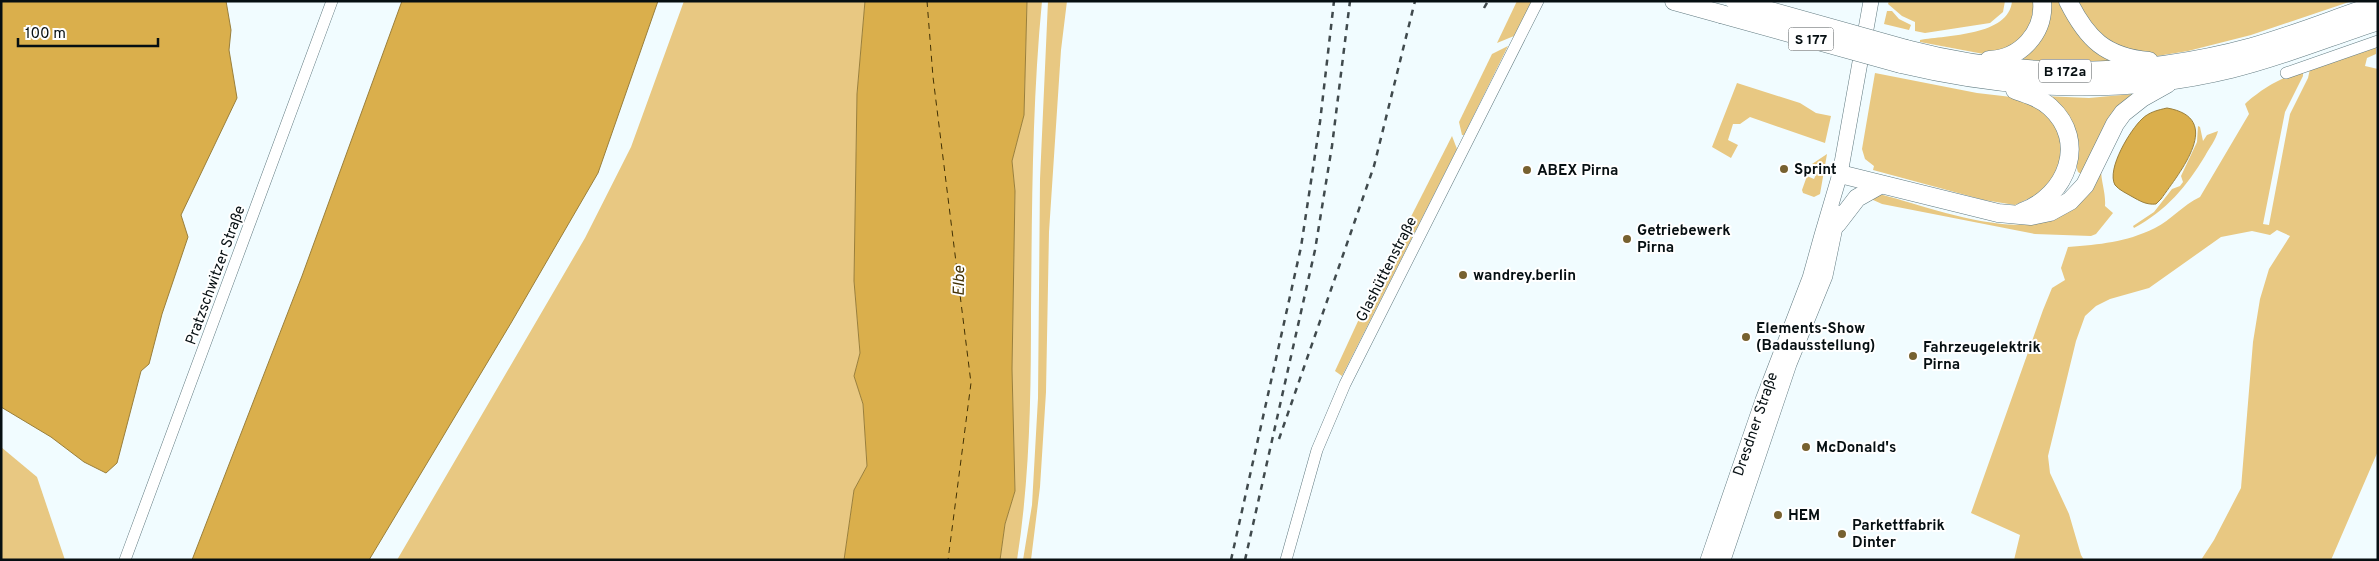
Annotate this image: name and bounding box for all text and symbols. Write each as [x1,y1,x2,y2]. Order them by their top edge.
scale bar [18,15,158,47]
text: 100 m [25,25,66,44]
road number: S 177 [1788,28,1834,50]
road number: B 172a [2039,59,2091,82]
place label: Sprint [1794,161,1837,180]
place label: ABEX Pirna [1537,162,1618,181]
marker: Sprint [1778,163,1790,175]
marker: ABEX Pirna [1521,164,1533,176]
street label: Pratzschwitzer Straße [182,203,250,348]
street label: Glashüttenstraße [1353,214,1422,325]
place label: Getriebewerk Pirna [1637,222,1731,258]
marker: Getriebewerk Pirna [1621,233,1633,245]
water label: Elbe [950,265,970,296]
place label: wandrey.berlin [1473,267,1576,286]
marker: wandrey.berlin [1457,269,1469,281]
place label: Elements-Show (Badausstellung) [1756,320,1875,356]
marker: Elements-Show (Badausstellung) [1740,331,1752,343]
place label: Fahrzeugelektrik Pirna [1923,339,2041,375]
marker: Fahrzeugelektrik Pirna [1907,350,1919,362]
street label: Dresdner Straße [1730,370,1783,479]
place label: McDonald's [1816,439,1896,458]
marker: McDonald's [1800,441,1812,453]
place label: HEM [1788,507,1820,526]
marker: HEM [1772,509,1784,521]
place label: Parkettfabrik Dinter [1852,517,1945,553]
marker: Parkettfabrik Dinter [1836,528,1848,540]

